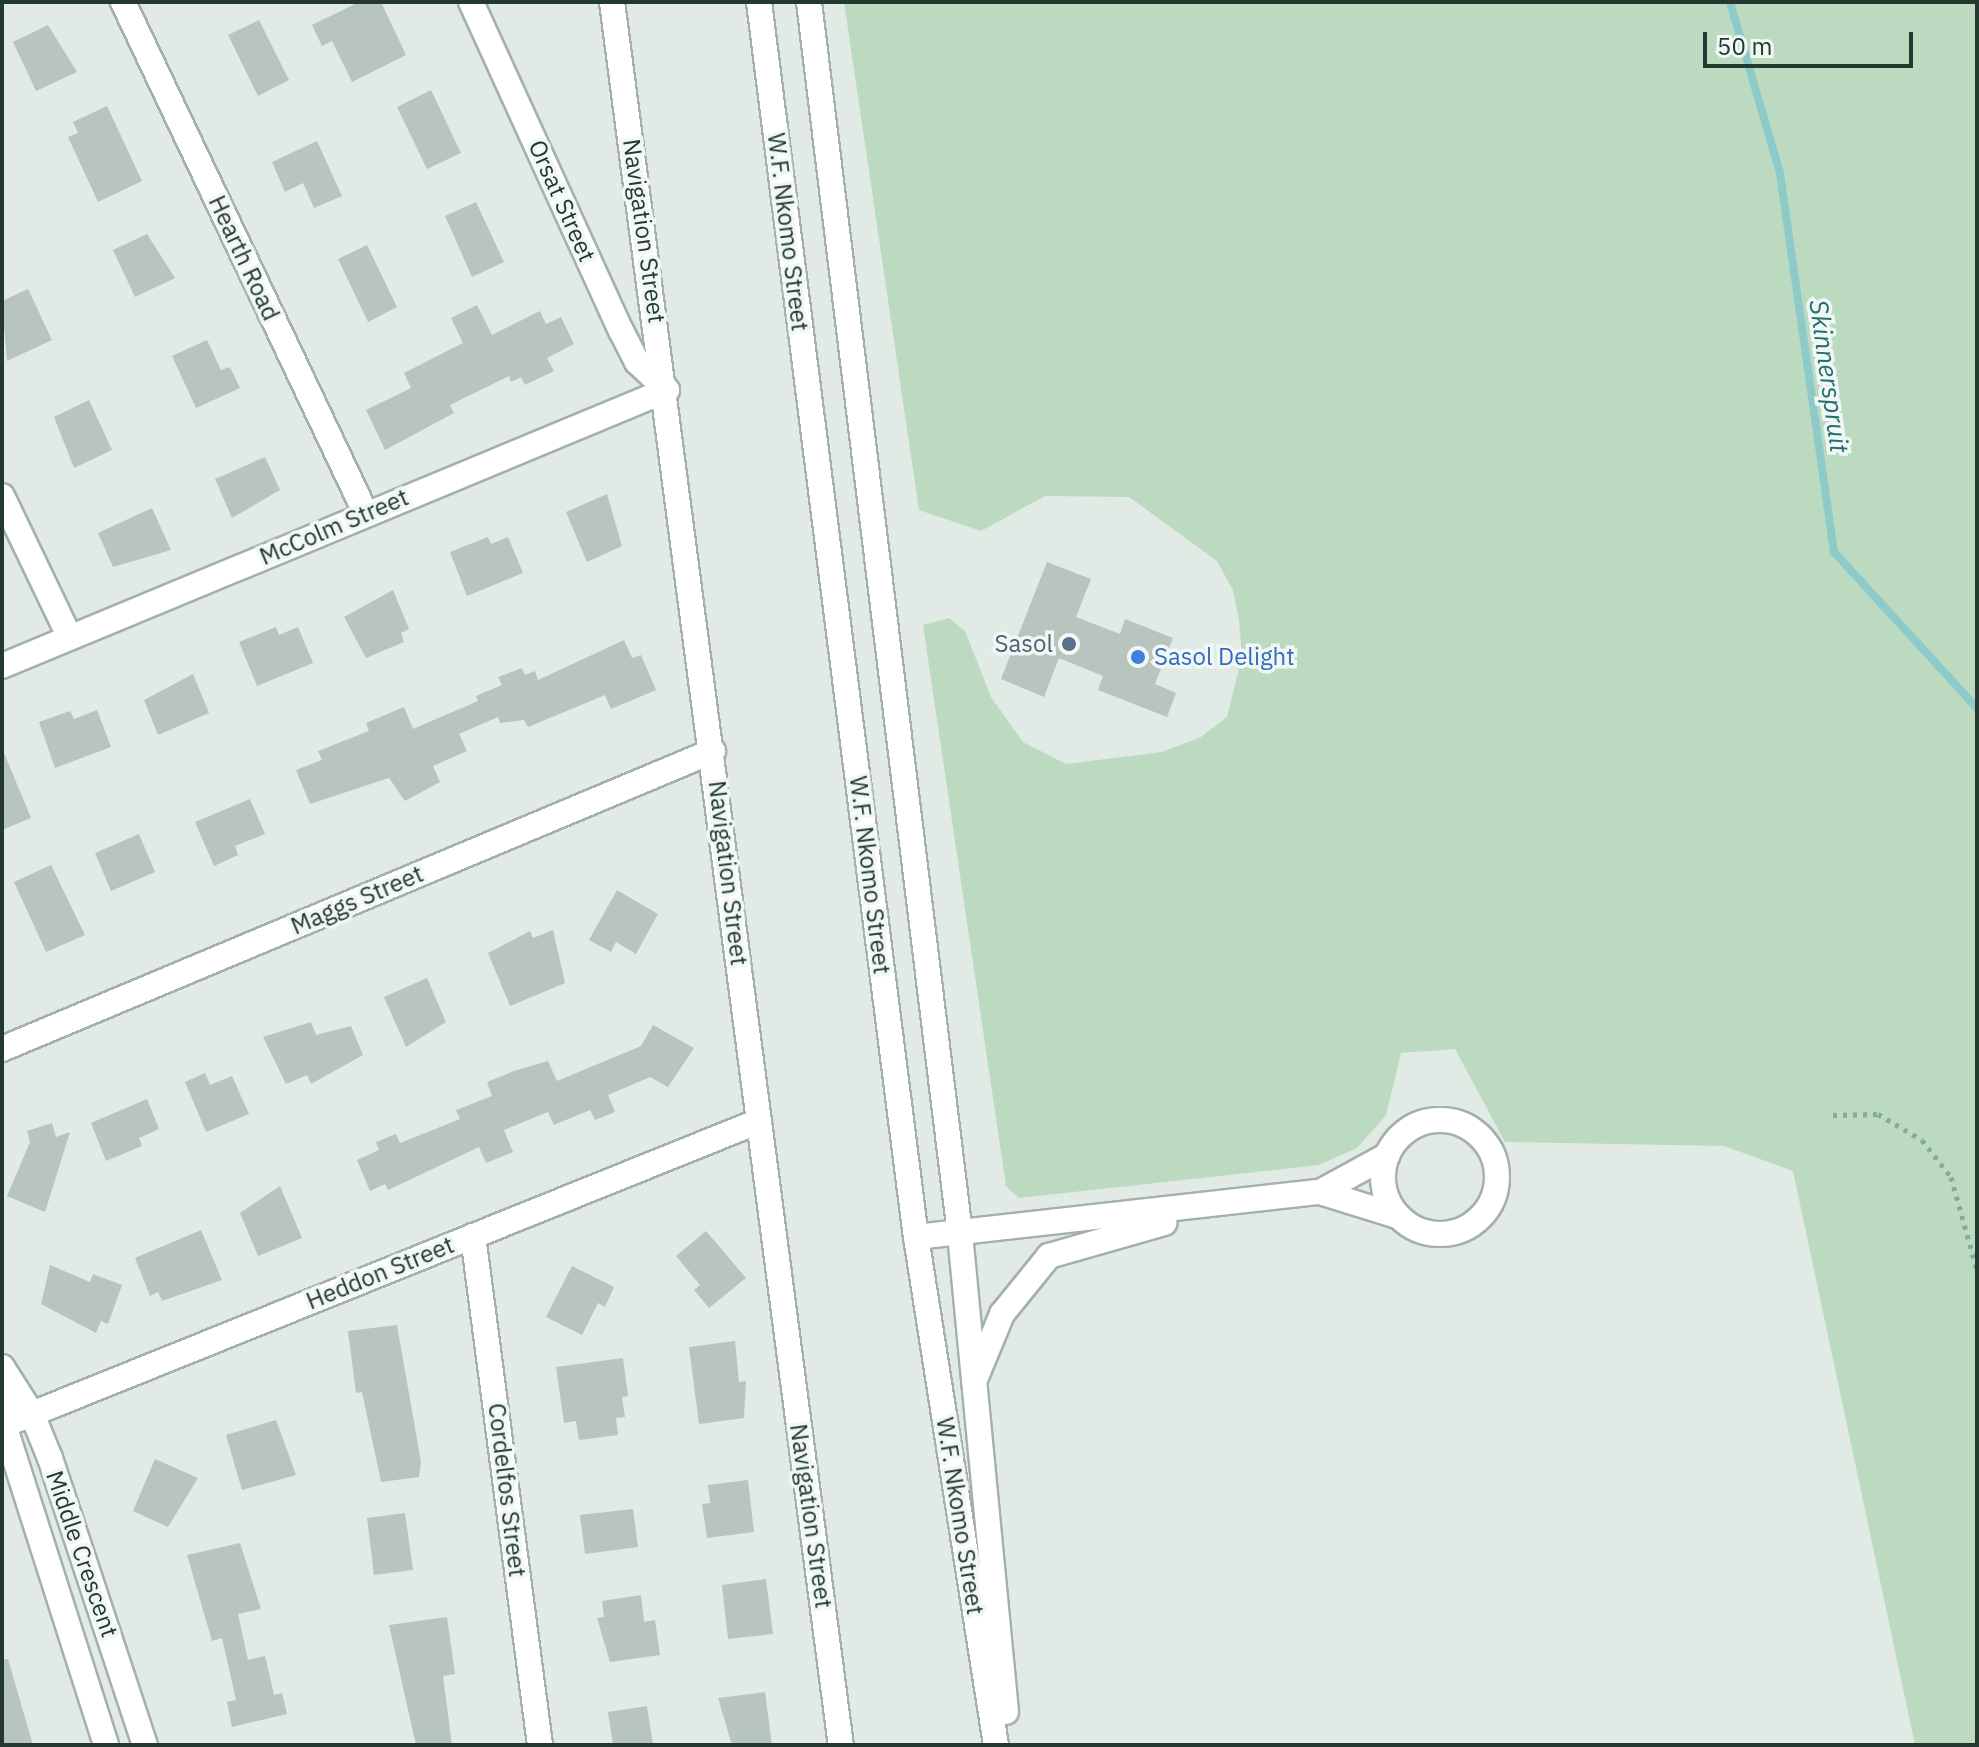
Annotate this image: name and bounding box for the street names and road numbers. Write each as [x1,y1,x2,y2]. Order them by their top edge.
street label: W.F. Nkomo Street [762,131,814,333]
street label: Orsat Street [522,136,602,266]
street label: Navigation Street [617,137,671,325]
street label: Hearth Road [202,191,286,325]
street label: McColm Street [255,483,413,571]
street label: W.F. Nkomo Street [844,774,896,976]
street label: Navigation Street [702,779,754,967]
street label: Maggs Street [287,859,427,941]
street label: Heddon Street [302,1230,458,1316]
street label: Cordelfos Street [482,1401,532,1579]
street label: W.F. Nkomo Street [930,1415,990,1617]
street label: Navigation Street [784,1422,838,1610]
street label: Middle Crescent [40,1467,124,1641]

